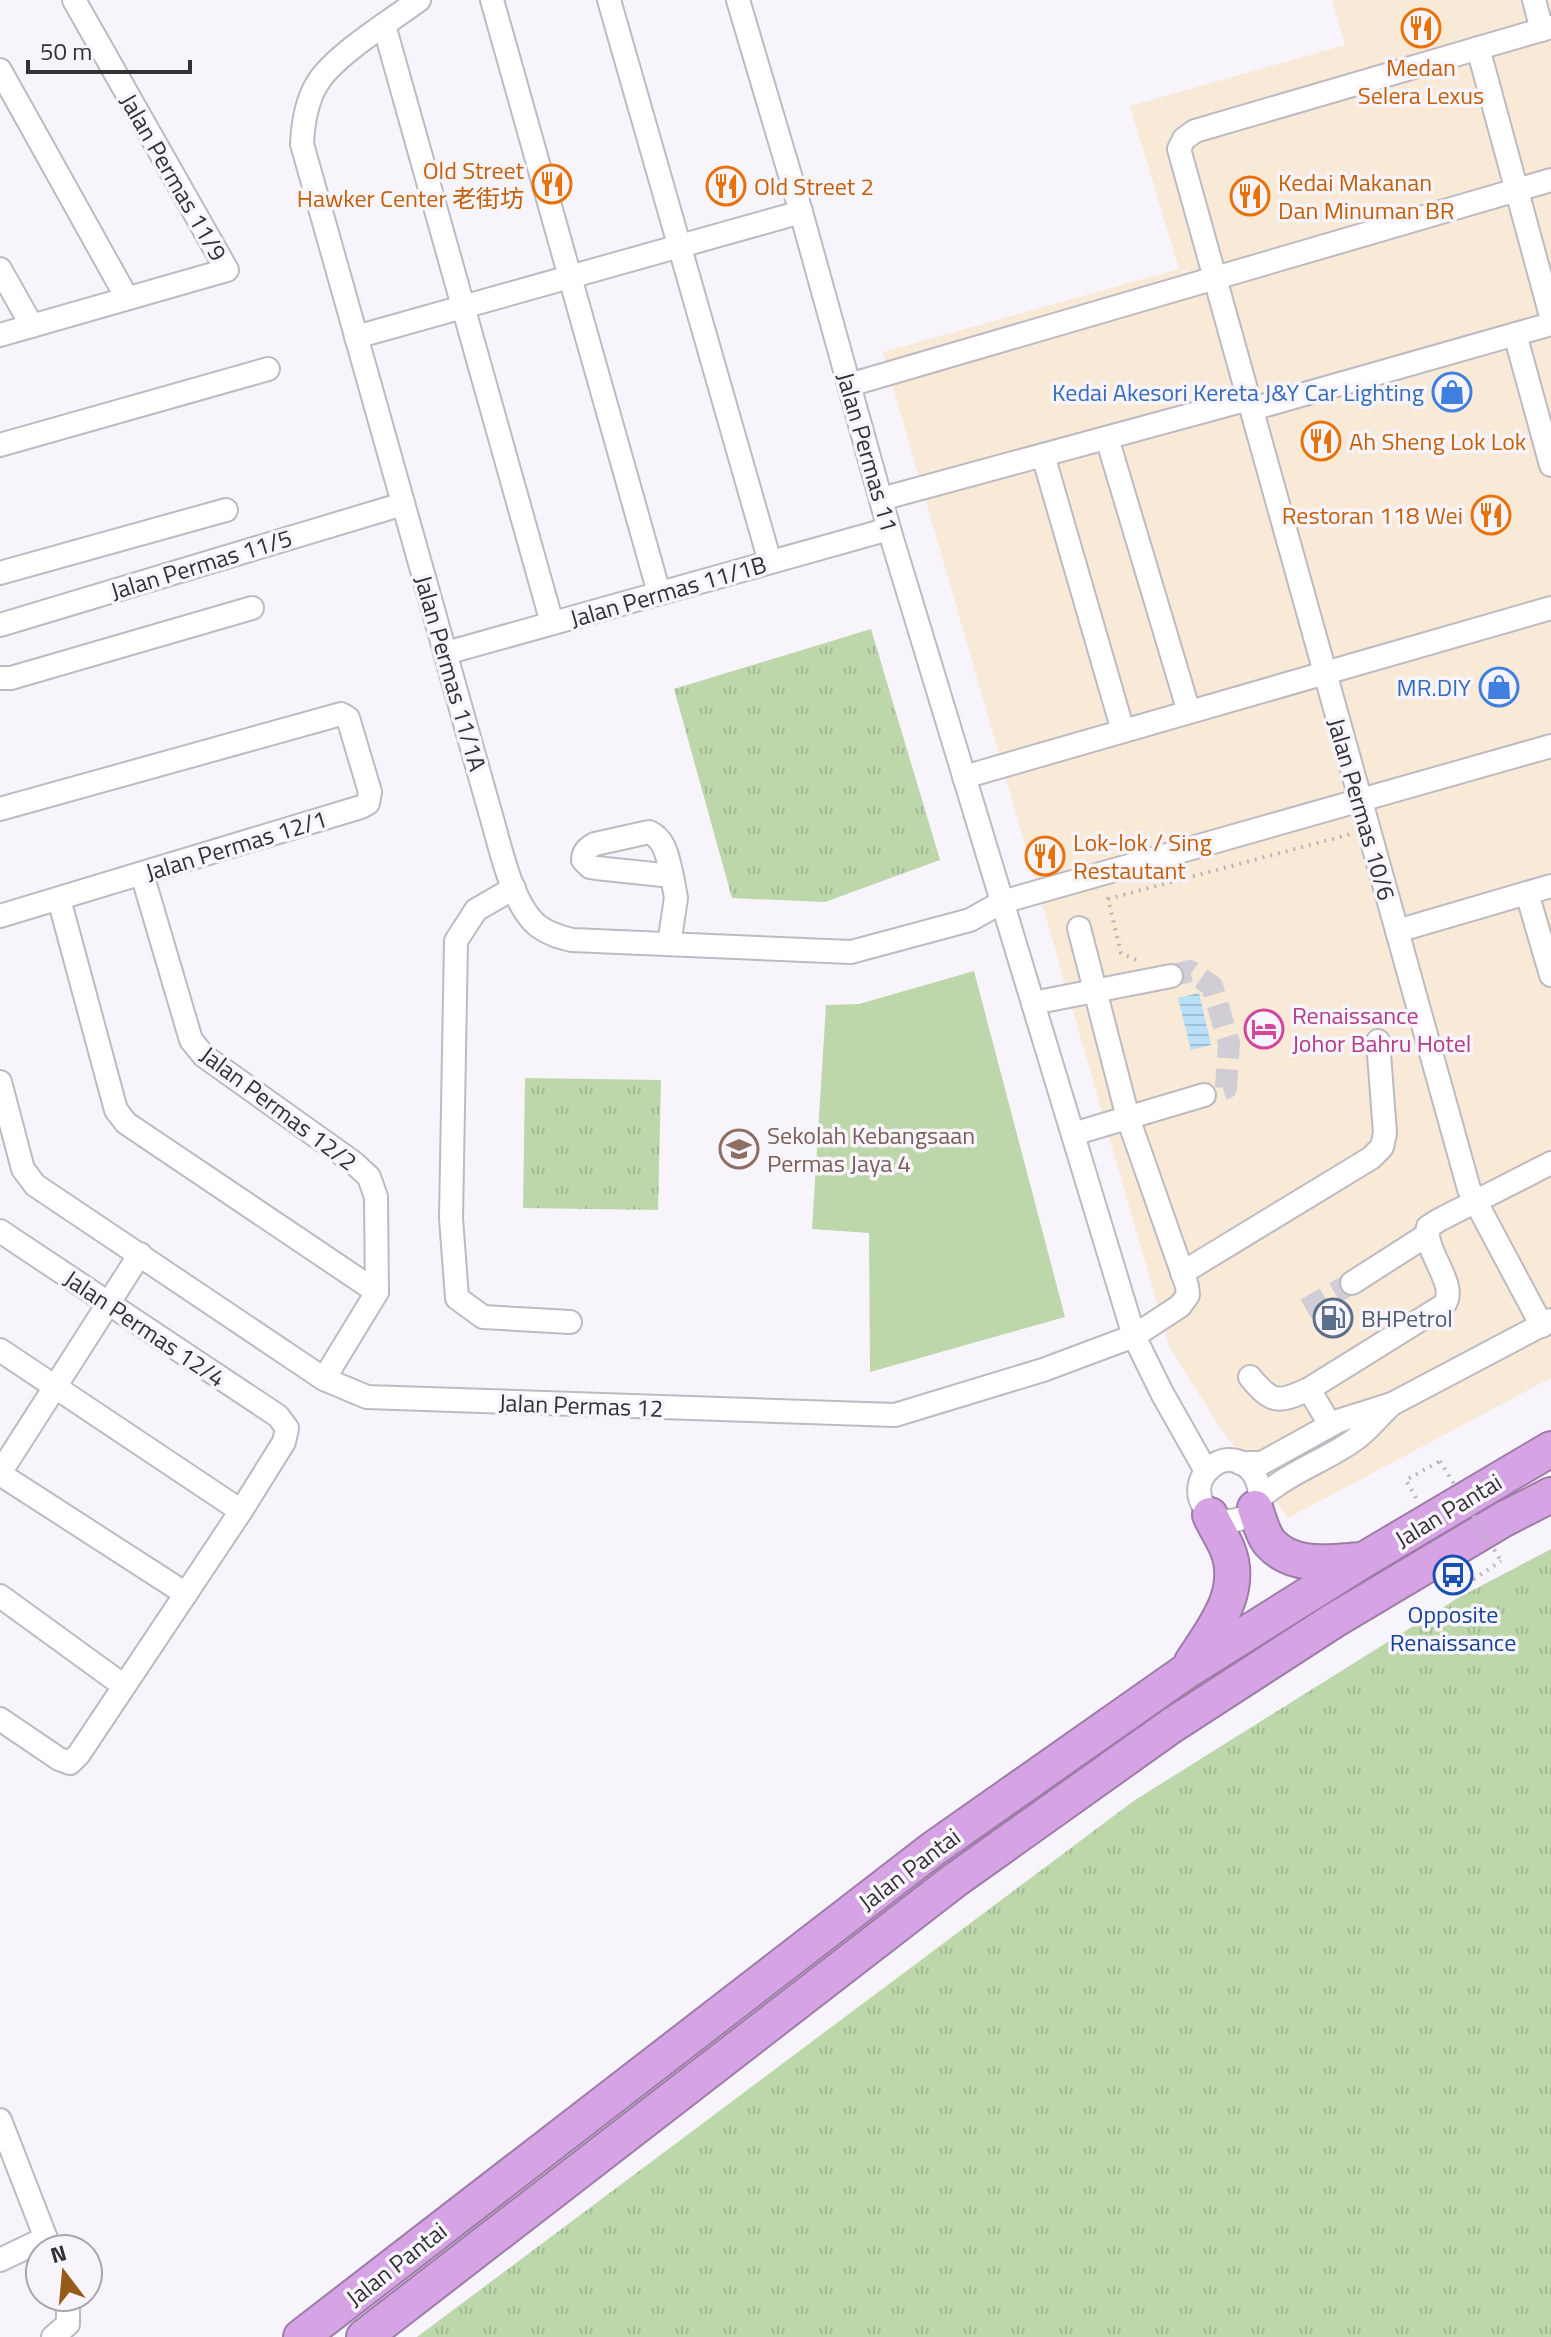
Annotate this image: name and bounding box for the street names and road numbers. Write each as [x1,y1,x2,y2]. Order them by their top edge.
street label: Jalan Permas 11/9 [111,87,237,267]
street label: Jalan Permas 11 [828,368,908,536]
street label: Jalan Permas 11/5 [106,519,296,609]
street label: Jalan Permas 11/1B [566,546,770,636]
street label: Jalan Permas 11/1A [406,571,496,775]
street label: Jalan Permas 10/6 [1319,714,1405,904]
street label: Jalan Permas 12/1 [141,800,331,890]
street label: Jalan Permas 12/2 [193,1037,365,1179]
street label: Jalan Permas 12/4 [57,1261,233,1395]
street label: Jalan Permas 12 [498,1384,664,1426]
street label: Jalan Pantai [1388,1464,1508,1556]
street label: Jalan Pantai [851,1819,967,1919]
street label: Jalan Pantai [338,2213,454,2315]

